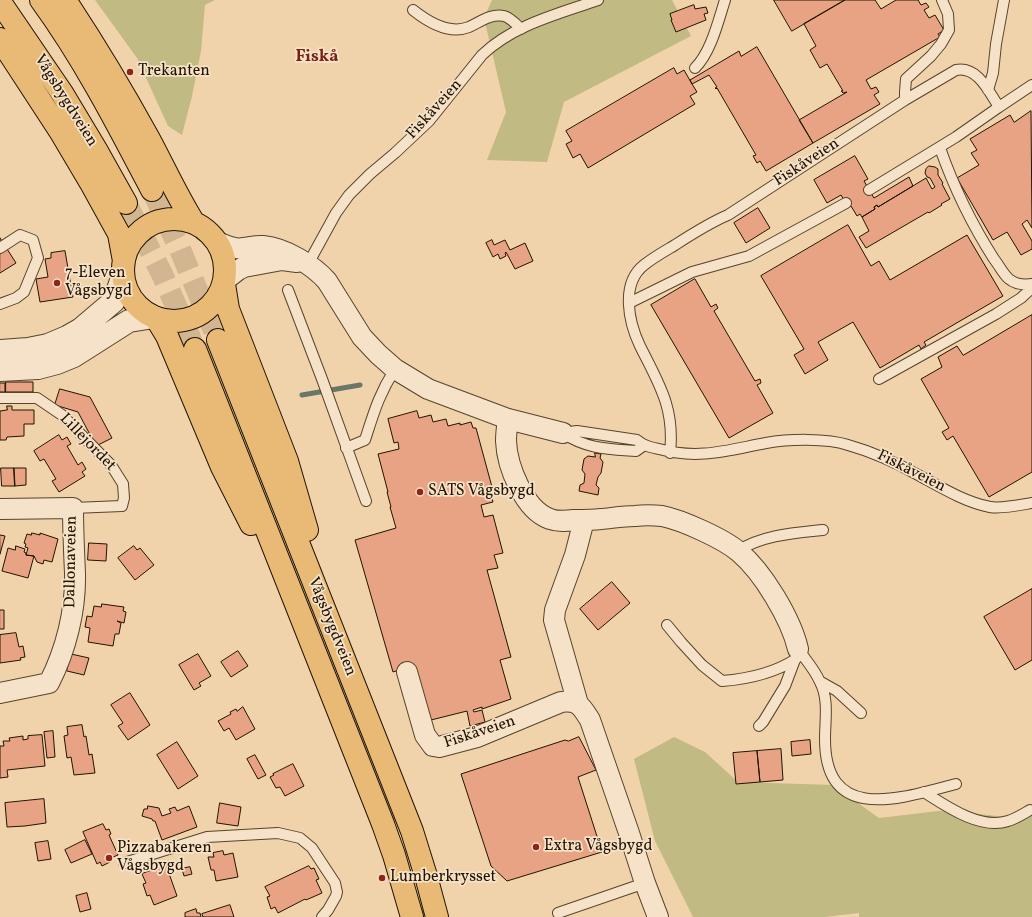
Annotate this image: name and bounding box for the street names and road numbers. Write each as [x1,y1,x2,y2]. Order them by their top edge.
street label: Vågsbygdveien [29,51,101,151]
street label: Fiskåveien [403,76,467,144]
street label: Fiskåveien [771,135,843,191]
street label: Lillejordet [55,410,119,476]
street label: Fiskåveien [874,447,948,497]
street label: Dallonaveien [62,516,82,608]
street label: Vågsbygdveien [302,575,360,679]
street label: Fiskåveien [442,712,518,754]

